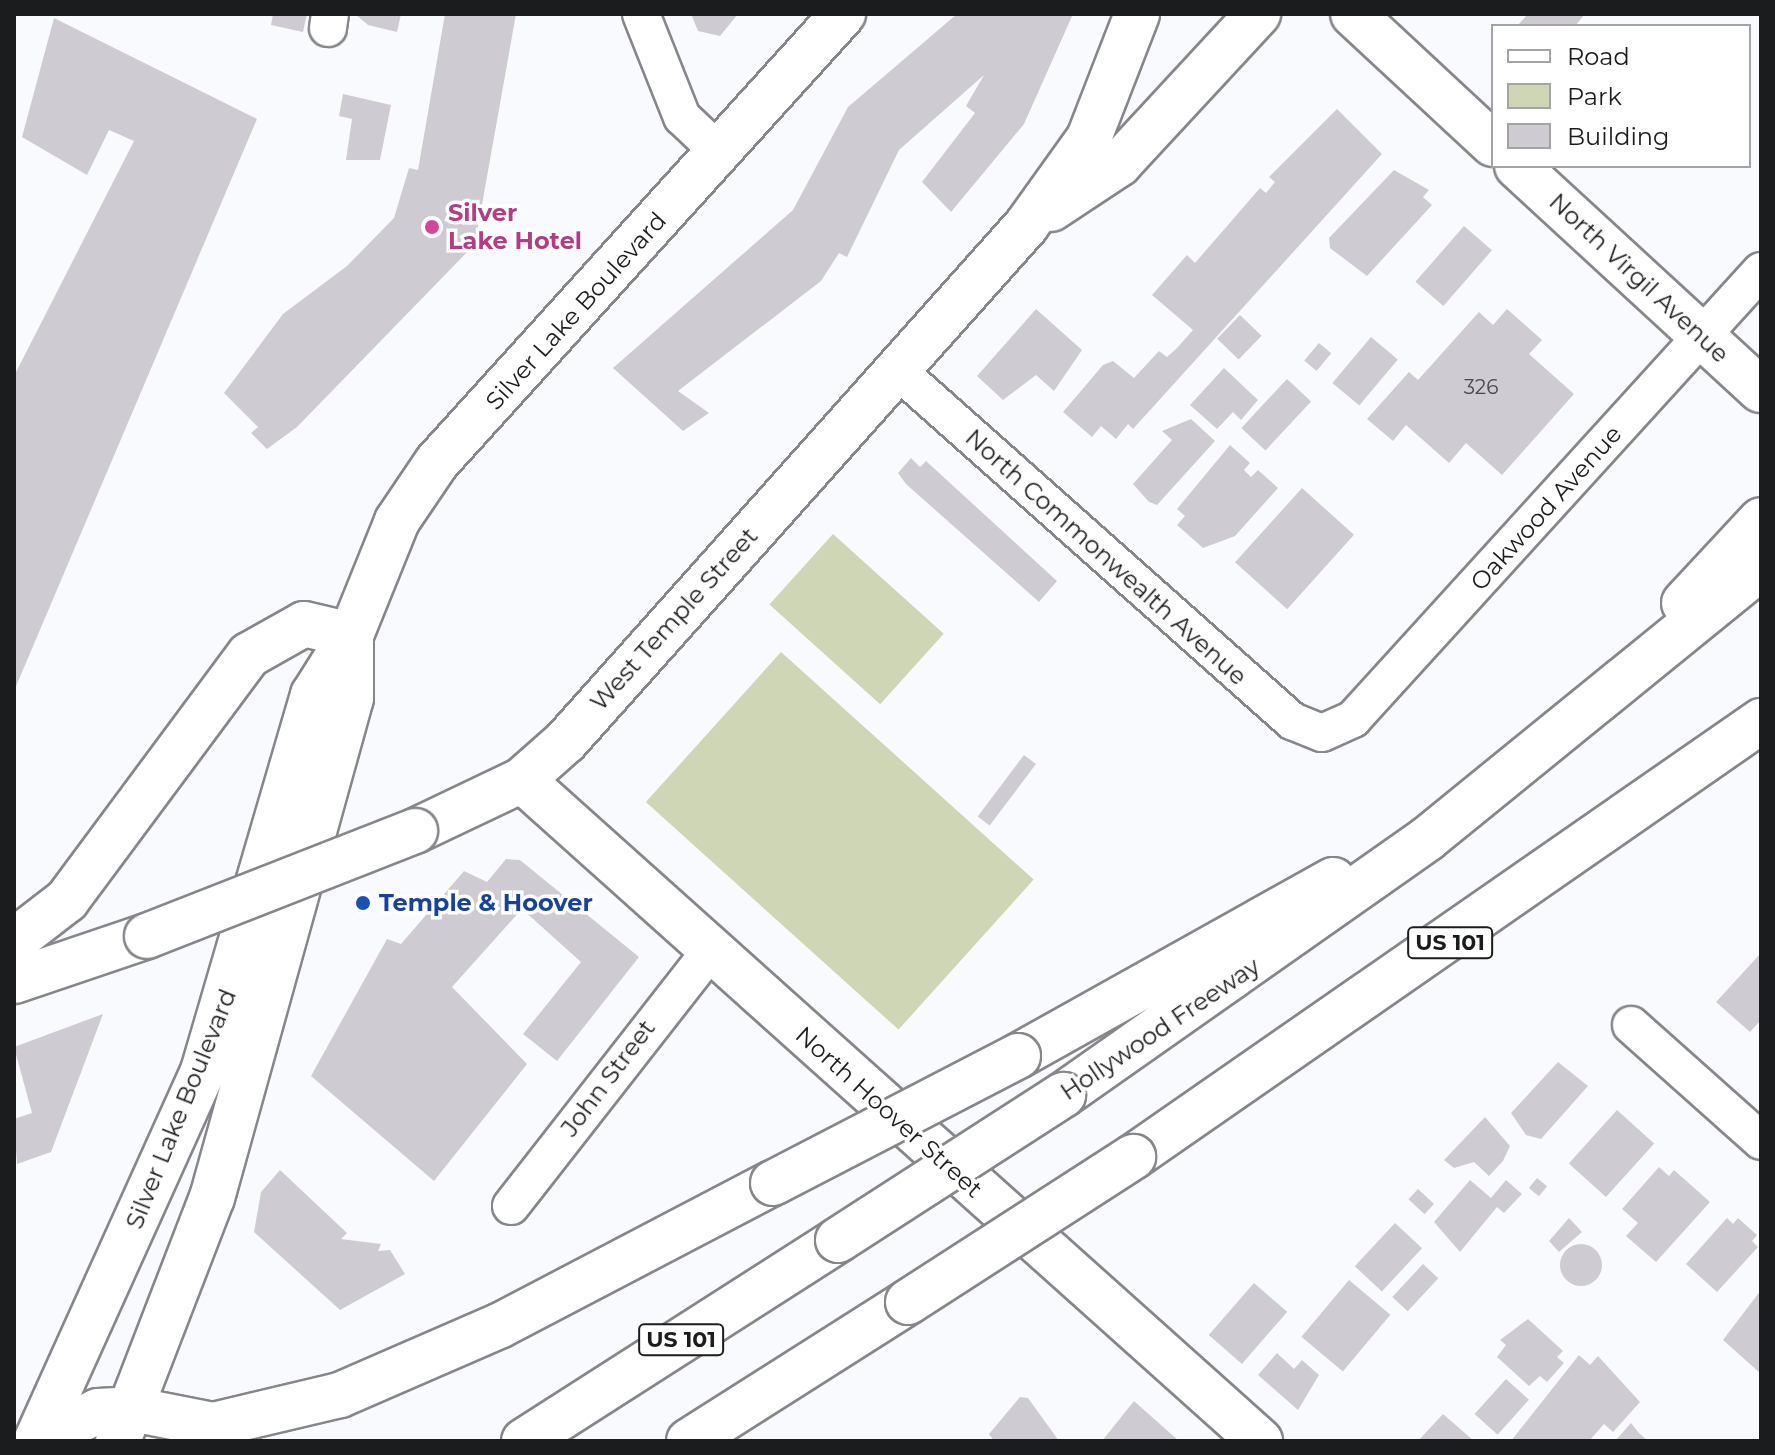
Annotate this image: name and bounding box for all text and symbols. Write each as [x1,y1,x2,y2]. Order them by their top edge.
legend [1491,24,1751,168]
text: Road [1567,42,1630,71]
text: Park [1567,82,1622,111]
text: Building [1567,122,1670,151]
street label: North Virgil Avenue [1543,187,1735,369]
place label: Silver Lake Hotel [448,199,582,255]
street label: Silver Lake Boulevard [480,206,672,416]
marker: Silver Lake Hotel [423,218,441,236]
house number: 326 [1464,375,1498,399]
street label: Oakwood Avenue [1464,420,1628,596]
street label: North Commonwealth Avenue [959,423,1253,691]
street label: West Temple Street [584,522,764,716]
place label: Temple & Hoover [379,889,593,917]
marker: Temple & Hoover [354,894,372,912]
road number: US 101 [1406,925,1494,961]
street label: Hollywood Freeway [1055,952,1265,1106]
street label: Silver Lake Boulevard [120,985,242,1233]
street label: John Street [555,1014,661,1142]
street label: North Hoover Street [790,1020,988,1204]
road number: US 101 [637,1322,725,1358]

